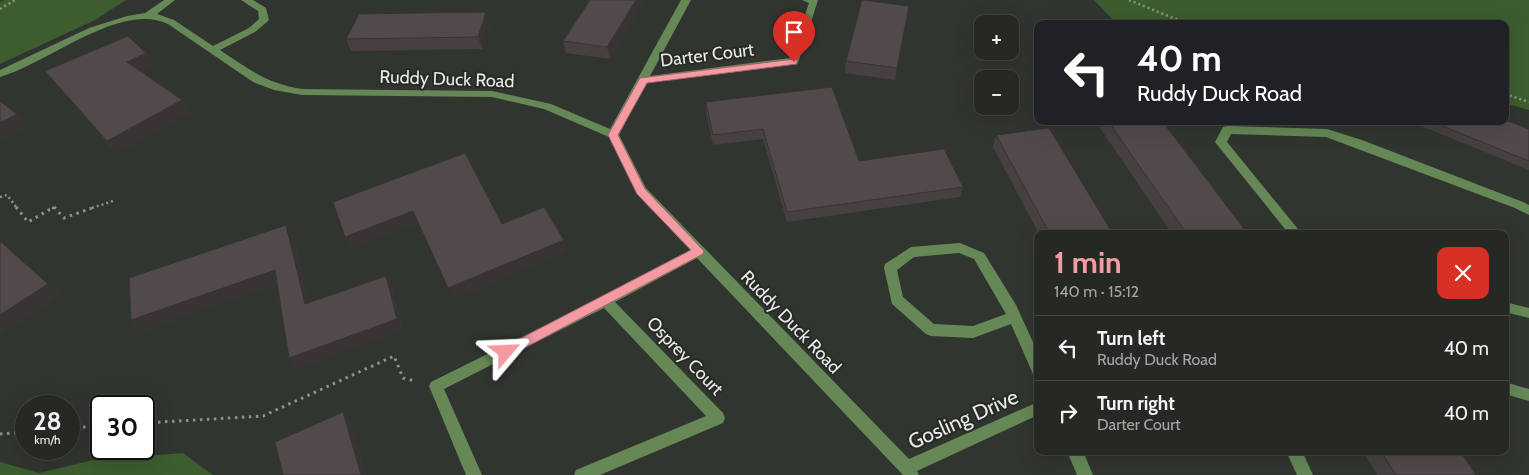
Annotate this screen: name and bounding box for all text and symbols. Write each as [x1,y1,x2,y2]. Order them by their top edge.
pin [773,11,815,62]
map controls [974,15,1019,115]
button: + [974,15,1019,60]
icon: arrive [780,18,808,46]
text: 40 m [1137,37,1222,80]
street label: Darter Court [659,38,755,72]
icon: left [1054,40,1119,105]
street label: Ruddy Duck Road [379,66,515,92]
button: − [974,70,1019,115]
text: Ruddy Duck Road [1137,80,1302,107]
text: 1 min [1054,244,1122,281]
button: close [1437,247,1489,299]
street label: Ruddy Duck Road [736,266,846,378]
text: 140 m · 15:12 [1054,282,1139,301]
street label: Osprey Court [642,312,728,400]
position arrow [479,325,531,377]
text: Turn left [1097,327,1165,350]
icon: left [1054,334,1082,362]
text: 40 m [1444,337,1489,360]
text: Ruddy Duck Road [1097,350,1217,369]
street label: Gosling Drive [904,384,1022,454]
text: Turn right [1097,392,1175,415]
speed limit sign: 30 [90,395,155,460]
icon: right [1054,399,1082,427]
text: 40 m [1444,402,1489,425]
text: 28 [33,406,62,436]
text: Darter Court [1097,415,1181,434]
text: km/h [34,432,61,447]

